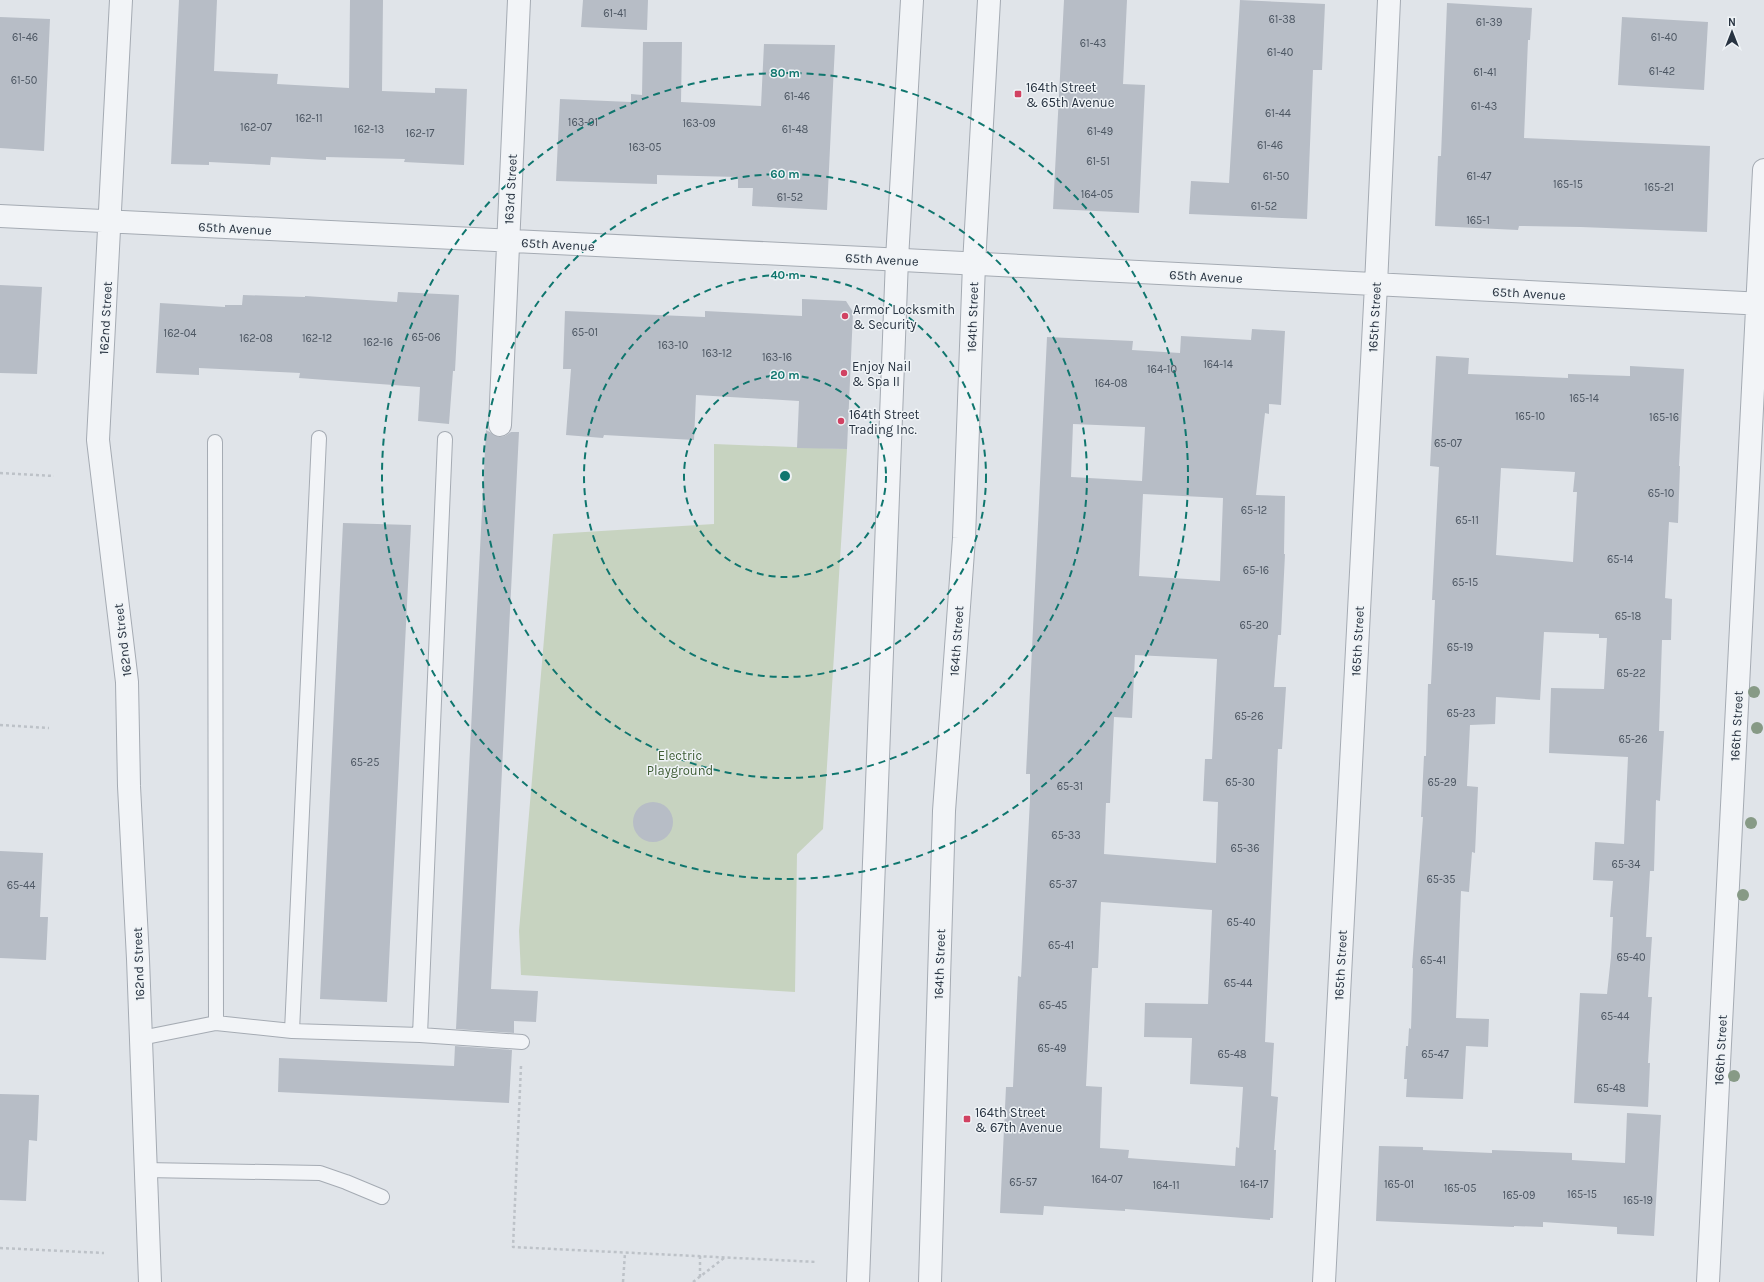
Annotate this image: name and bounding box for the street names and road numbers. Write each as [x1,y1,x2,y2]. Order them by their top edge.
street label: 163rd Street [501,153,520,225]
street label: 65th Avenue [198,219,272,238]
street label: 65th Avenue [521,235,595,254]
street label: 65th Avenue [845,250,919,269]
street label: 65th Avenue [1169,267,1243,286]
street label: 162nd Street [96,281,115,355]
street label: 164th Street [964,281,981,353]
street label: 165th Street [1365,281,1384,353]
street label: 65th Avenue [1492,284,1566,303]
street label: 162nd Street [111,602,134,677]
street label: 164th Street [947,605,966,677]
street label: 165th Street [1348,605,1367,677]
street label: 166th Street [1727,690,1746,762]
street label: 162nd Street [130,927,147,1001]
street label: 164th Street [931,928,948,1000]
street label: 165th Street [1331,929,1350,1001]
street label: 166th Street [1711,1014,1730,1086]

